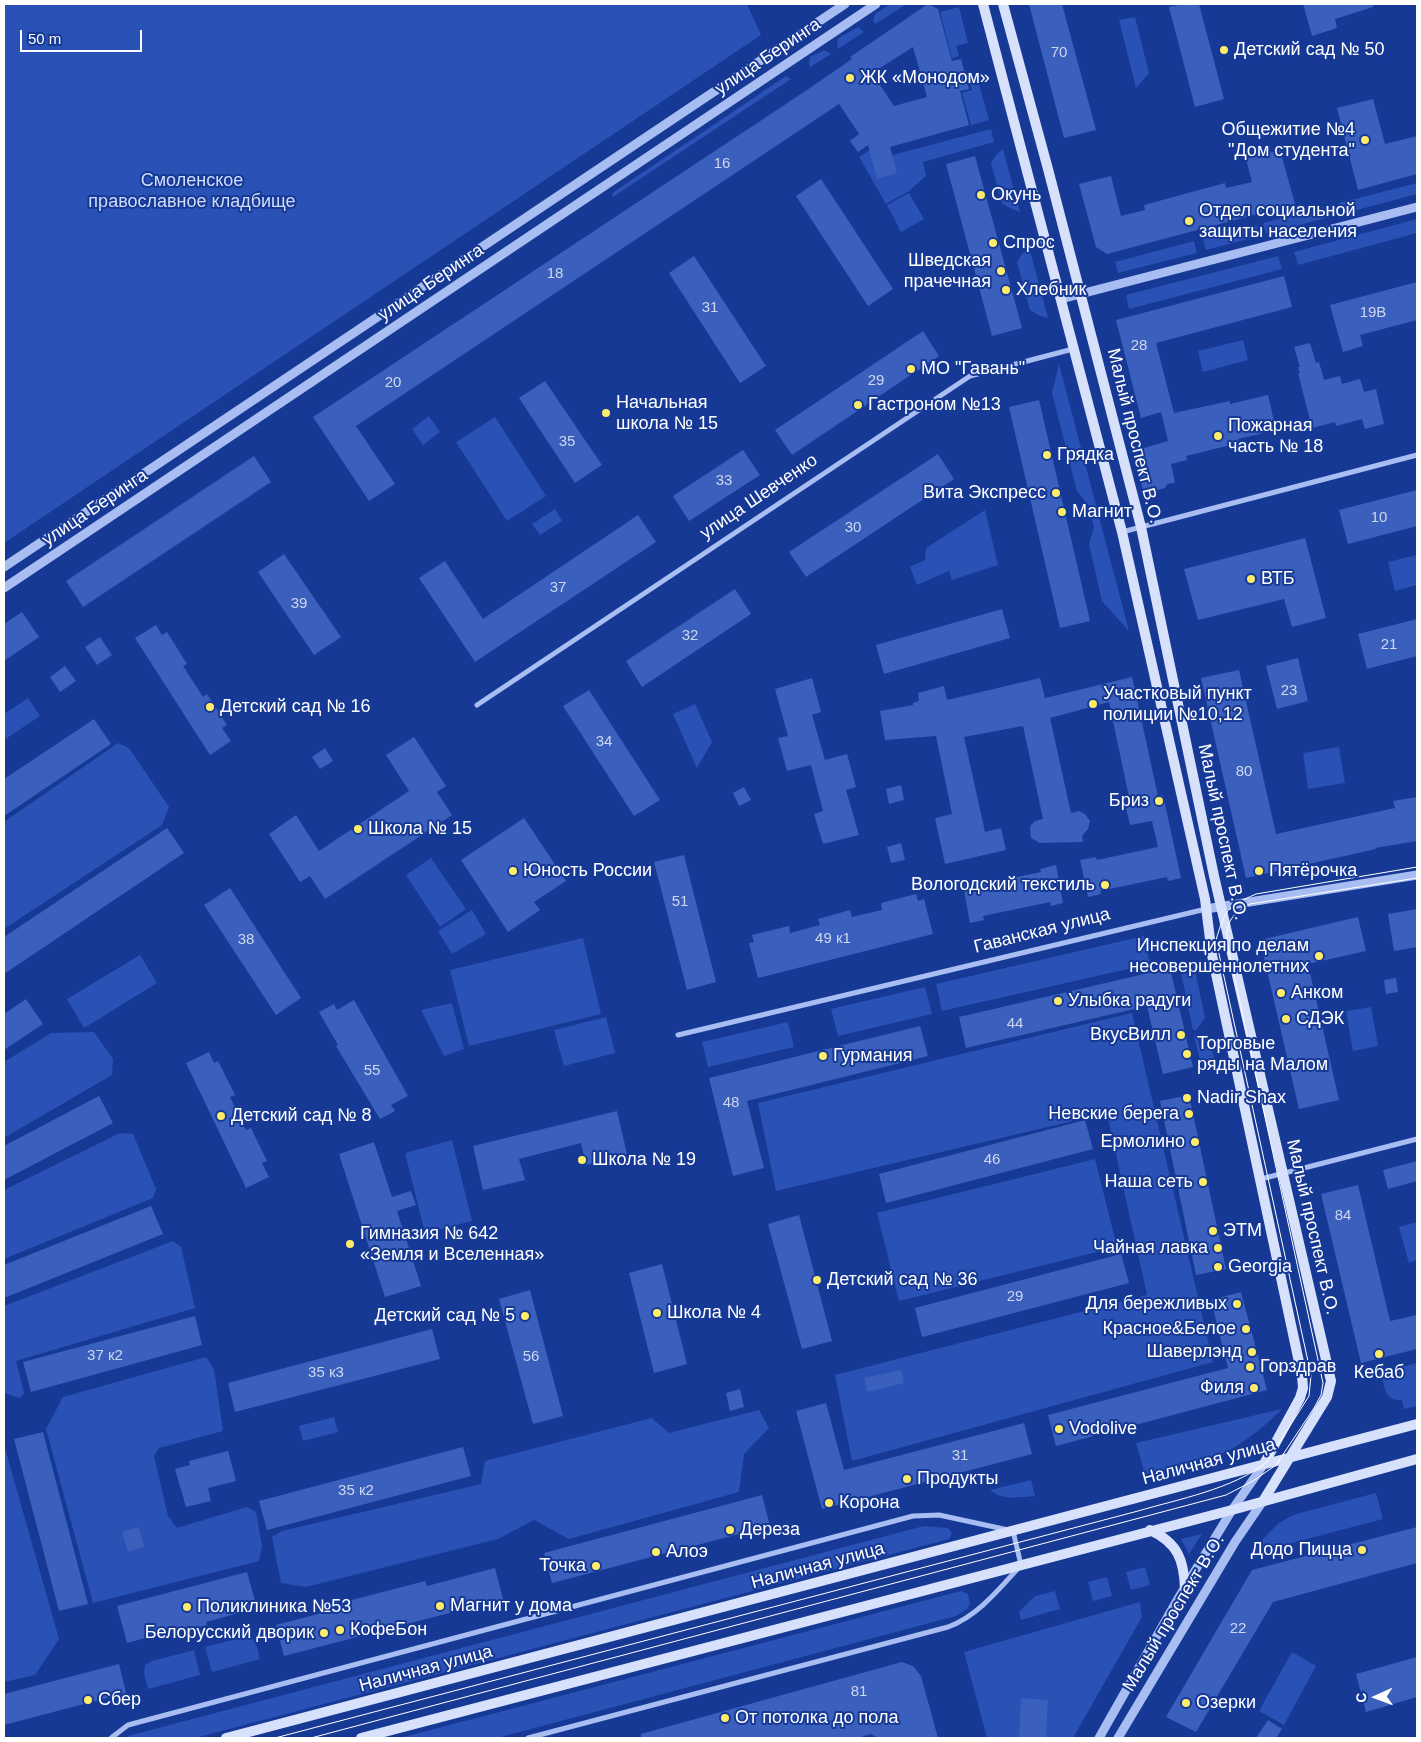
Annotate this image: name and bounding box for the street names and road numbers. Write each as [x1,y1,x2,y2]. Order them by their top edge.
street label: улица Беринга [711,14,825,100]
street label: улица Беринга [374,240,488,326]
street label: Малый проспект В.О. [1102,346,1166,526]
street label: улица Шевченко [696,450,822,544]
street label: улица Беринга [38,465,152,551]
street label: Малый проспект В.О. [1193,742,1251,922]
street label: Гаванская улица [972,904,1112,958]
street label: Малый проспект В.О. [1281,1137,1343,1317]
street label: Наличная улица [1140,1434,1278,1490]
street label: Малый проспект В.О. [1119,1530,1229,1696]
street label: Наличная улица [749,1538,887,1594]
street label: Наличная улица [357,1641,495,1697]

